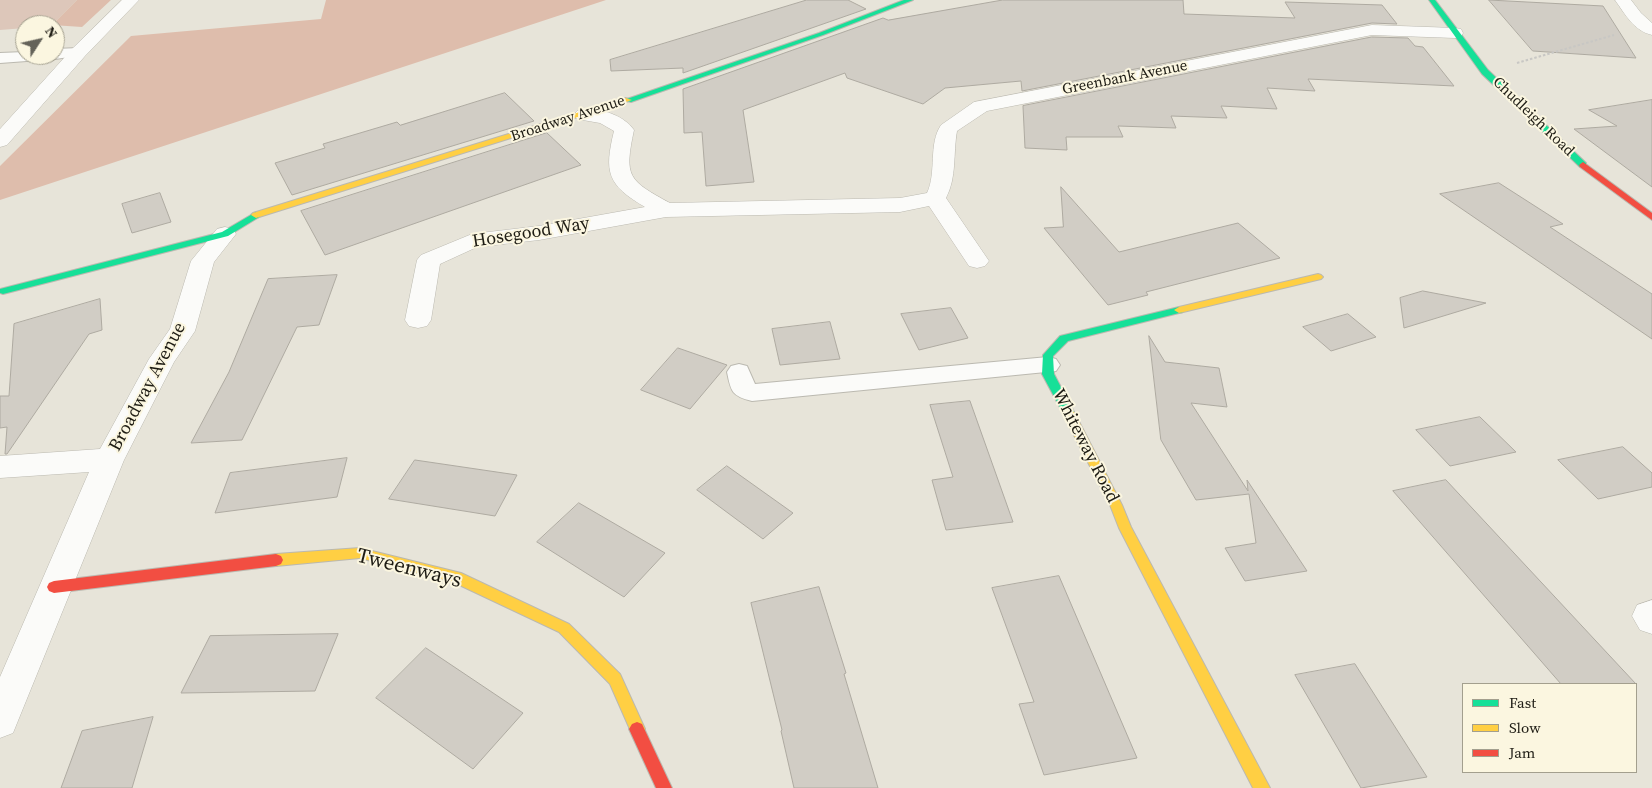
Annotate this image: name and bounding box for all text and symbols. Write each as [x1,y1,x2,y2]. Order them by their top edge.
north arrow [15,15,65,65]
text: N [40,22,63,42]
street label: Greenbank Avenue [1061,57,1189,99]
street label: Chudleigh Road [1489,74,1577,160]
street label: Broadway Avenue [509,92,627,146]
street label: Hosegood Way [471,213,591,253]
street label: Broadway Avenue [105,319,191,455]
street label: Whiteway Road [1047,385,1123,507]
street label: Tweenways [354,544,464,594]
legend [1462,683,1637,773]
text: Fast [1509,692,1536,713]
text: Slow [1509,717,1541,738]
text: Jam [1509,742,1535,763]

